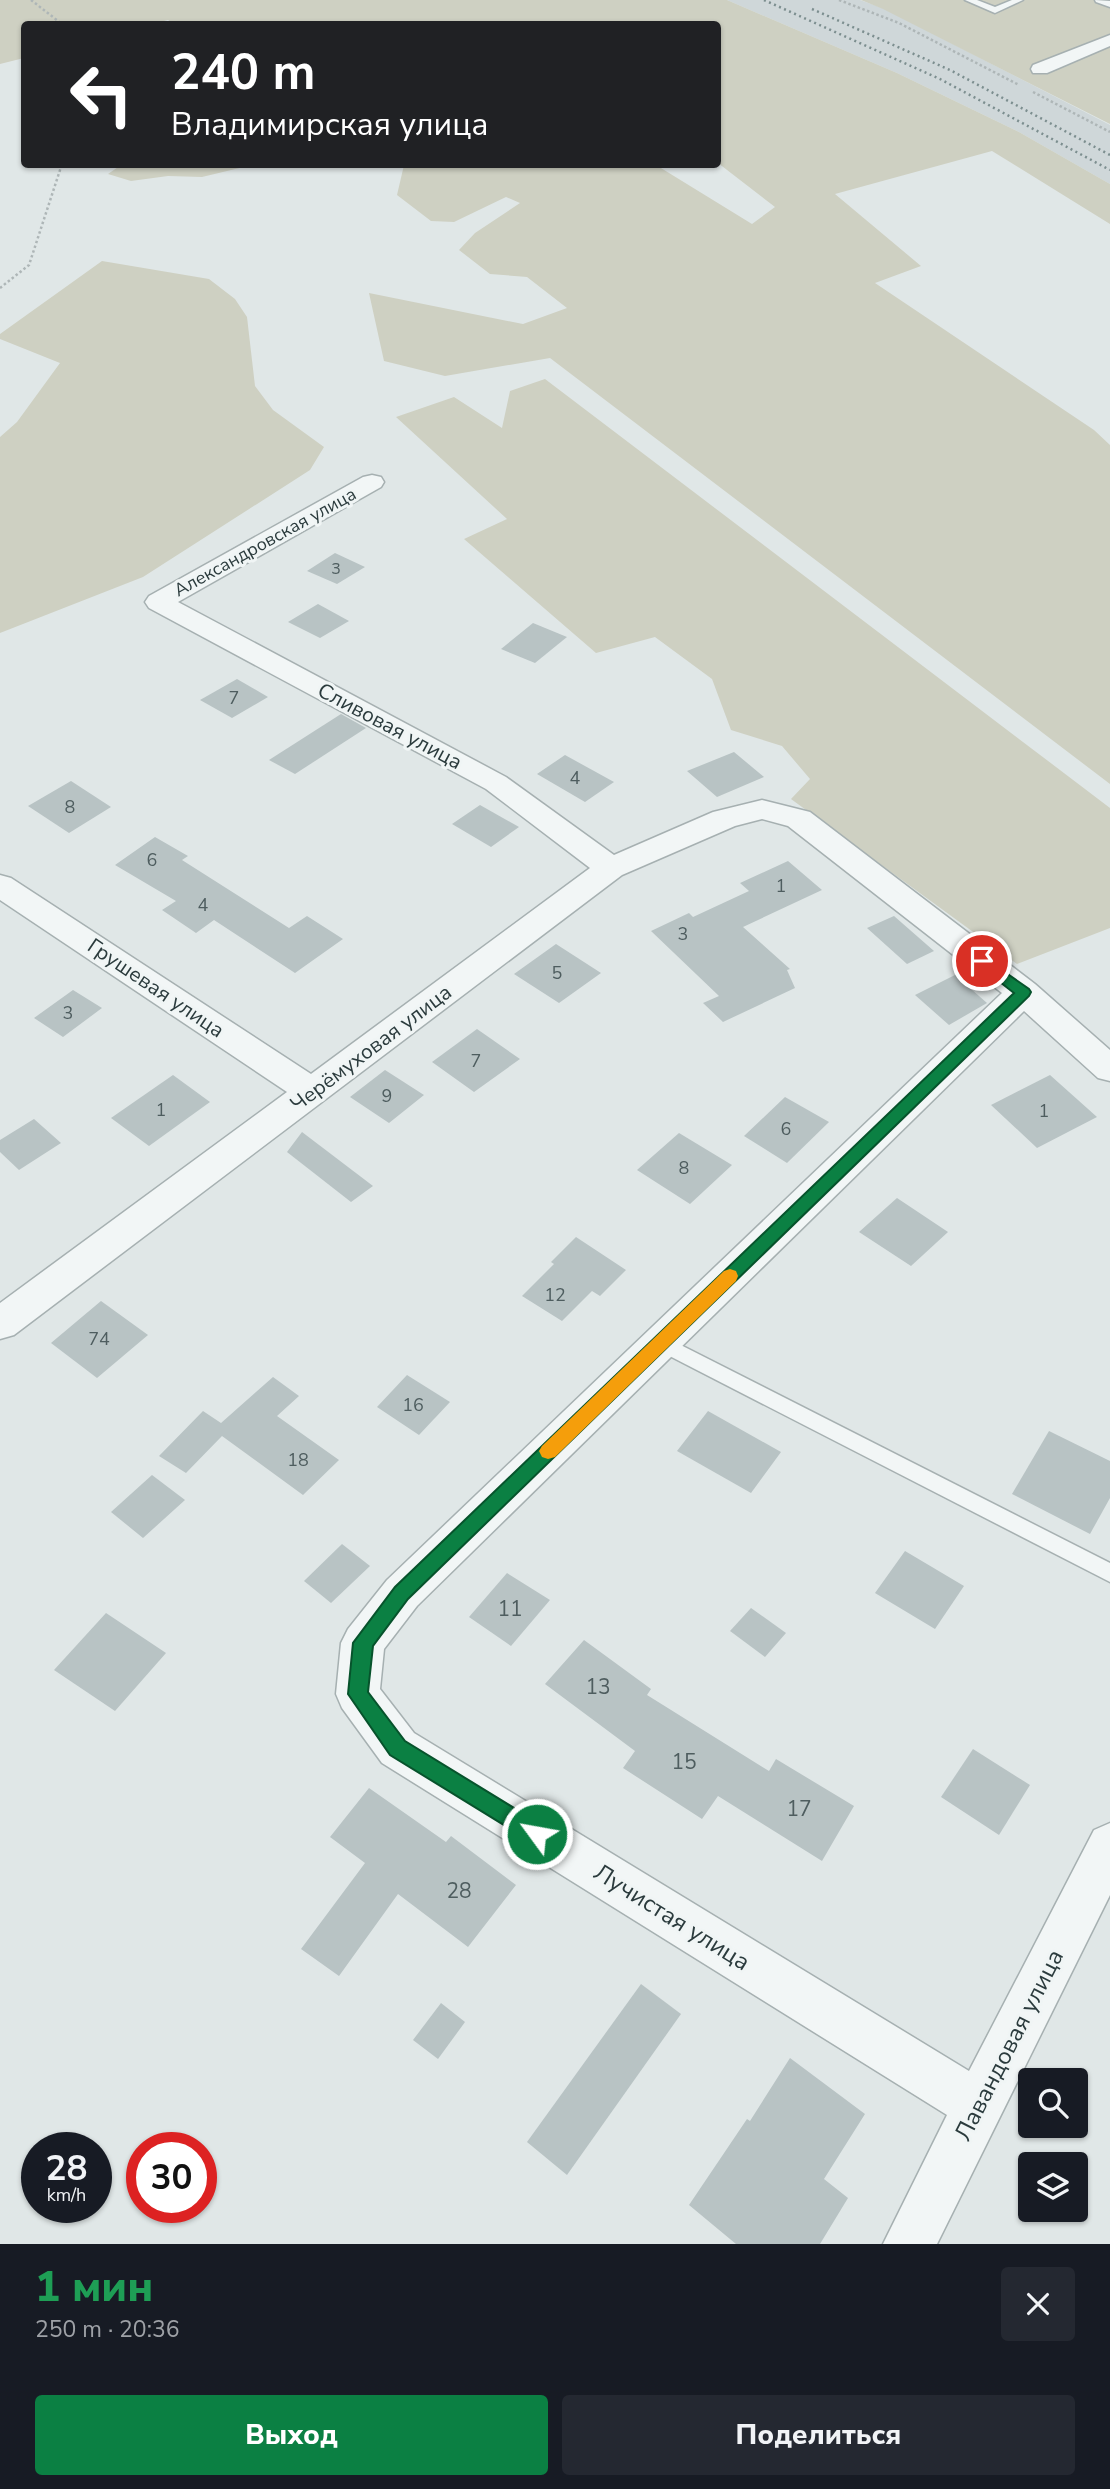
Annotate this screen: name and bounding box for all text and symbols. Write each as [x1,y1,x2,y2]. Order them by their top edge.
text: 240 m [171,39,315,106]
icon: left [56,49,147,140]
text: Владимирская улица [171,103,489,146]
street label: Александровская улица [170,482,360,602]
house number: 3 [331,558,341,580]
street label: Сливовая улица [313,676,467,776]
house number: 7 [229,686,239,710]
house number: 4 [570,766,581,790]
house number: 8 [65,795,75,819]
house number: 6 [147,848,157,872]
house number: 1 [776,874,786,898]
house number: 4 [198,893,209,917]
house number: 3 [678,922,688,946]
pin [952,931,1012,991]
street label: Грушевая улица [82,932,230,1044]
icon: arrive [963,942,1001,980]
house number: 5 [552,961,562,985]
street label: Черёмуховая улица [285,978,457,1118]
house number: 3 [63,1001,73,1025]
house number: 7 [471,1049,481,1073]
house number: 9 [382,1084,392,1108]
house number: 1 [156,1098,166,1122]
house number: 1 [1039,1099,1049,1123]
house number: 6 [781,1117,791,1141]
house number: 8 [679,1156,689,1180]
house number: 12 [544,1283,566,1307]
house number: 74 [88,1327,110,1351]
house number: 16 [402,1393,424,1417]
house number: 18 [287,1448,309,1472]
house number: 11 [497,1595,523,1623]
house number: 13 [585,1673,611,1701]
house number: 15 [671,1748,697,1776]
house number: 17 [786,1795,812,1823]
position arrow [500,1797,574,1871]
street label: Лучистая улица [588,1856,756,1978]
house number: 28 [446,1877,472,1905]
street label: Лавандовая улица [947,1944,1071,2146]
map controls [1018,2068,1088,2222]
button: search [1018,2068,1088,2138]
speed limit sign: 30 [126,2132,217,2223]
text: 28 [45,2145,88,2192]
button: layers [1018,2152,1088,2222]
text: km/h [47,2183,86,2207]
text: 1 мин [35,2259,153,2316]
button: close [1001,2267,1075,2341]
text: 250 m · 20:36 [35,2314,180,2345]
button: Выход [35,2395,548,2475]
button: Поделиться [562,2395,1075,2475]

